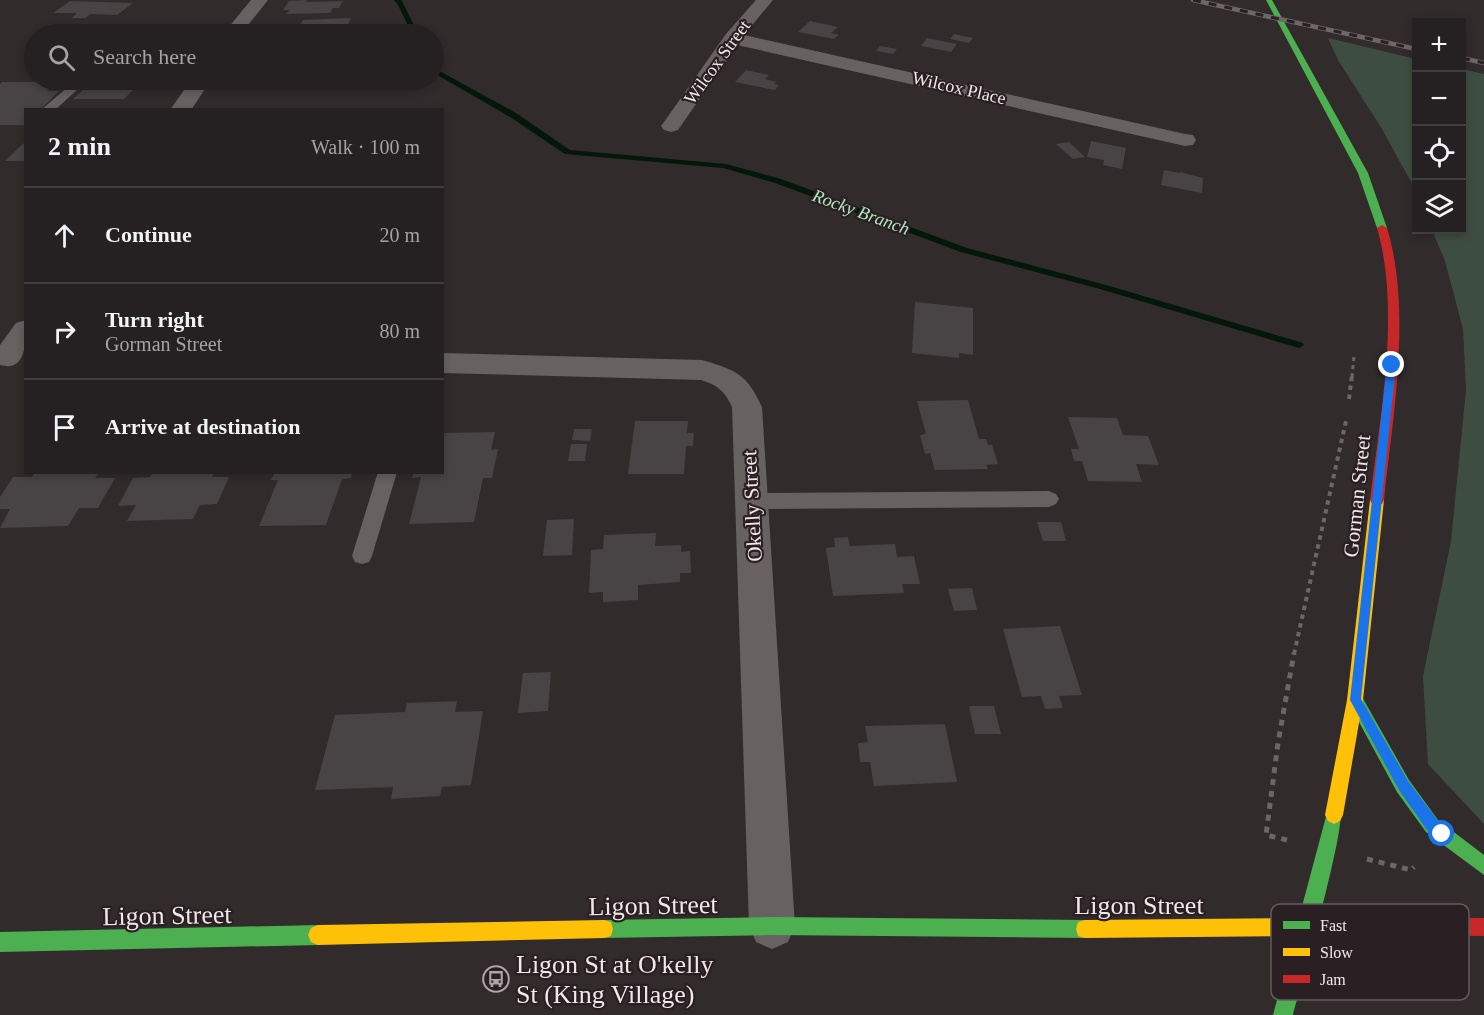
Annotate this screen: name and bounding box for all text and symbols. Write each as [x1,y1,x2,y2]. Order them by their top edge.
street label: Wilcox Street [680,16,754,108]
map controls [1412,18,1466,234]
button: + [1412,18,1466,72]
search box [24,24,444,90]
icon: search [45,41,78,74]
text: Search here [93,44,196,69]
street label: Wilcox Place [910,67,1008,109]
button: − [1412,72,1466,126]
button: locate [1412,126,1466,180]
text: 2 min [48,132,111,161]
text: Walk · 100 m [311,136,420,158]
button: layers [1412,180,1466,234]
water label: Rocky Branch [809,185,912,239]
icon: ahead [48,219,81,252]
text: Continue [105,222,192,247]
text: 20 m [379,224,420,246]
text: Turn right [105,307,204,332]
icon: right [48,315,81,348]
text: 80 m [379,320,420,342]
text: Gorman Street [105,333,222,355]
route end [1378,351,1404,377]
icon: arrive [48,411,81,444]
text: Arrive at destination [105,414,301,439]
street label: Gorman Street [1339,433,1375,558]
street label: Okelly Street [737,450,767,562]
route start [1428,820,1454,846]
street label: Ligon Street [588,890,719,921]
street label: Ligon Street [1074,891,1204,920]
street label: Ligon Street [102,900,233,931]
legend [1271,904,1469,1000]
text: Fast [1320,917,1347,934]
text: Slow [1320,944,1353,961]
place label: Ligon St at O'kelly St (King Village) [516,950,714,1009]
bus stop icon: Ligon St at O'kelly St (King Village) [481,964,511,994]
text: Jam [1320,971,1346,988]

